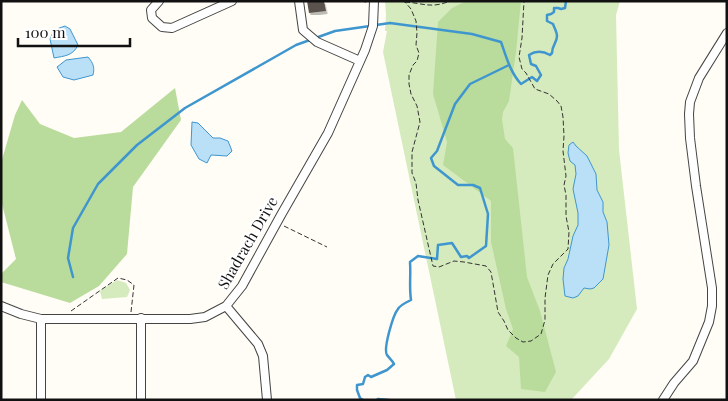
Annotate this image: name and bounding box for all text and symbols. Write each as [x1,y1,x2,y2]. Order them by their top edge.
scale bar [18,15,130,47]
text: 100 m [25,22,66,42]
street label: Shadrach Drive [213,193,282,292]

